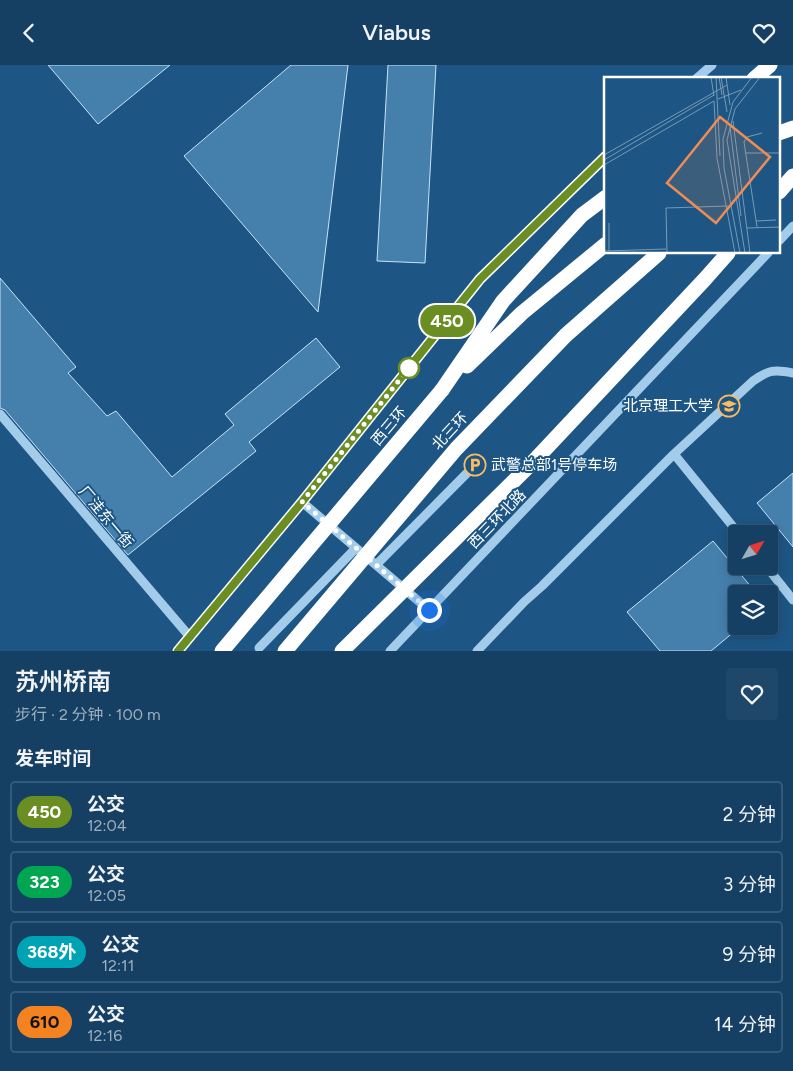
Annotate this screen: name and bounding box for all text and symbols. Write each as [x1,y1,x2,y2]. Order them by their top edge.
icon: back [15,19,43,47]
text: Viabus [362,19,431,46]
icon: heart [750,19,778,47]
inset map [604,77,780,254]
line badge: 450 [418,305,476,337]
text: 450 [430,310,464,332]
unlabelled marker [398,357,420,379]
school or university icon: 北京理工大学 [717,394,741,418]
place label: 北京理工大学 [623,397,713,415]
street label: 西三环 [368,403,410,449]
street label: 北三环 [428,408,472,454]
parking icon: 武警总部1号停车场 [463,453,487,477]
place label: 武警总部1号停车场 [491,456,617,474]
street label: 厂洼东一街 [75,482,137,552]
street label: 西三环北路 [464,486,530,552]
north arrow [728,525,778,575]
map controls [728,525,778,635]
button: layers [728,585,778,635]
your location [417,598,442,623]
text: 苏州桥南 [15,667,111,696]
button: heart [726,668,778,720]
text: 步行 · 2 分钟 · 100 m [15,705,161,724]
text: 发车时间 [15,747,91,770]
text: 公交 [87,793,125,816]
text: 450 [28,801,61,823]
text: 2 分钟 [723,803,776,826]
text: 12:04 [87,816,127,835]
text: 公交 [87,863,125,886]
text: 323 [29,871,60,893]
text: 3 分钟 [723,873,776,896]
text: 12:05 [87,886,126,905]
text: 公交 [101,933,139,956]
text: 368外 [27,941,76,963]
text: 9 分钟 [723,943,776,966]
text: 12:11 [101,956,134,975]
text: 公交 [87,1003,125,1026]
text: 610 [30,1011,59,1033]
text: 14 分钟 [714,1013,776,1036]
text: 12:16 [87,1026,122,1045]

